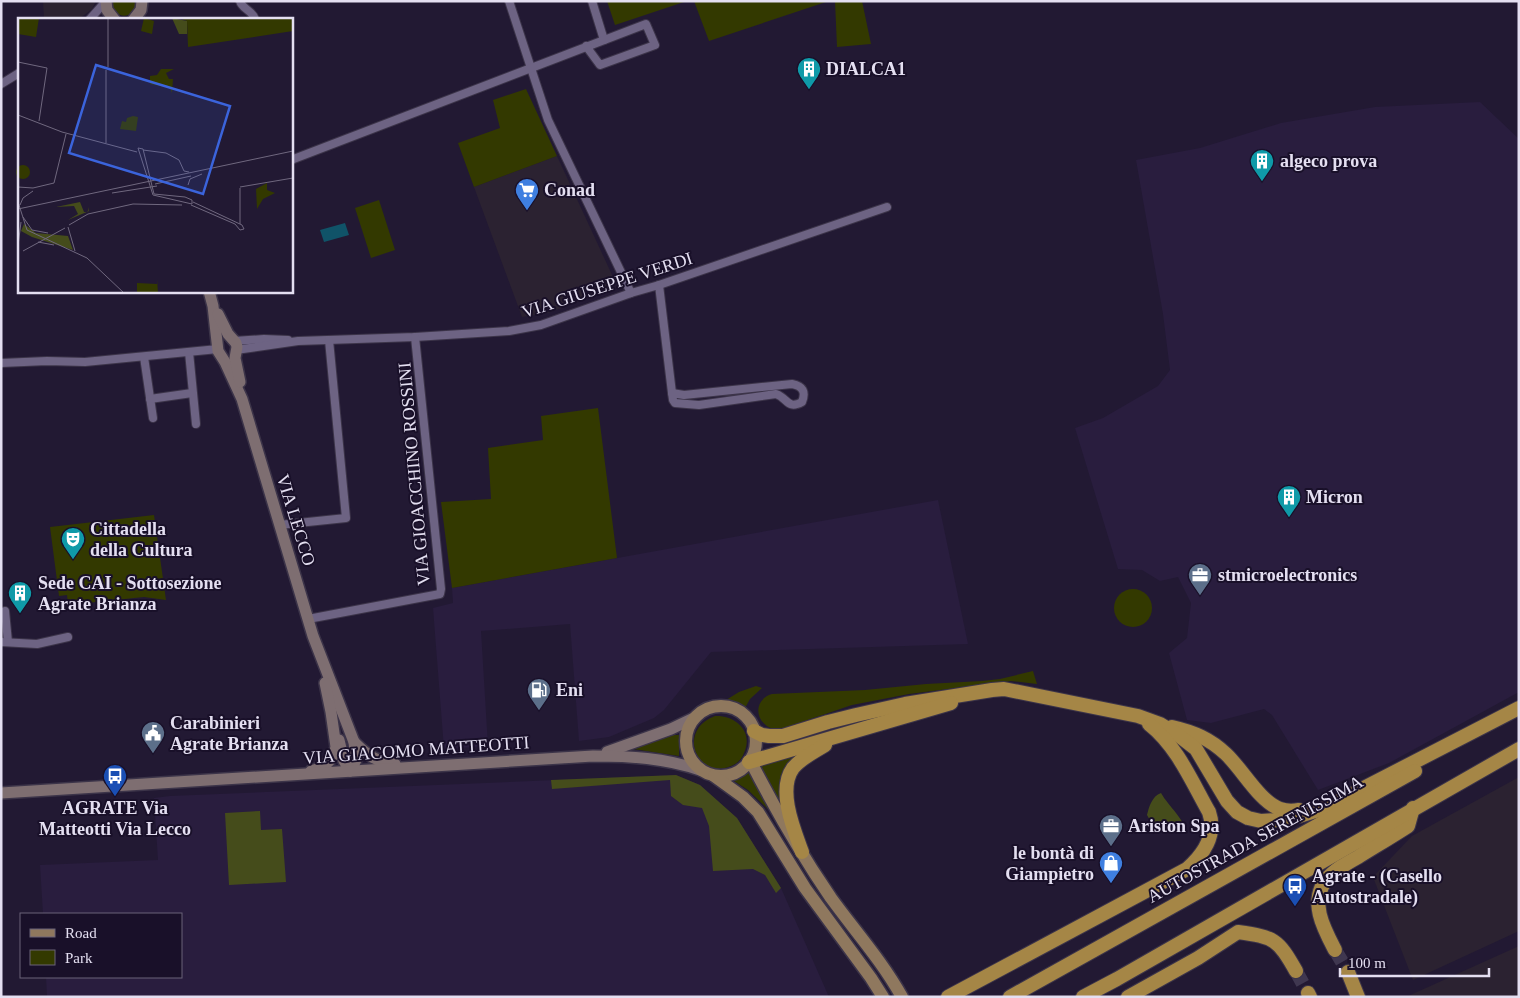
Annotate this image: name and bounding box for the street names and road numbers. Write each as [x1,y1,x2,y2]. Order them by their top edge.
street label: VIA GIUSEPPE VERDI [519,248,695,322]
street label: VIA GIOACCHINO ROSSINI [394,362,434,586]
street label: VIA LECCO [273,472,319,568]
street label: VIA GIACOMO MATTEOTTI [302,732,530,768]
street label: AUTOSTRADA SERENISSIMA [1144,771,1366,907]

